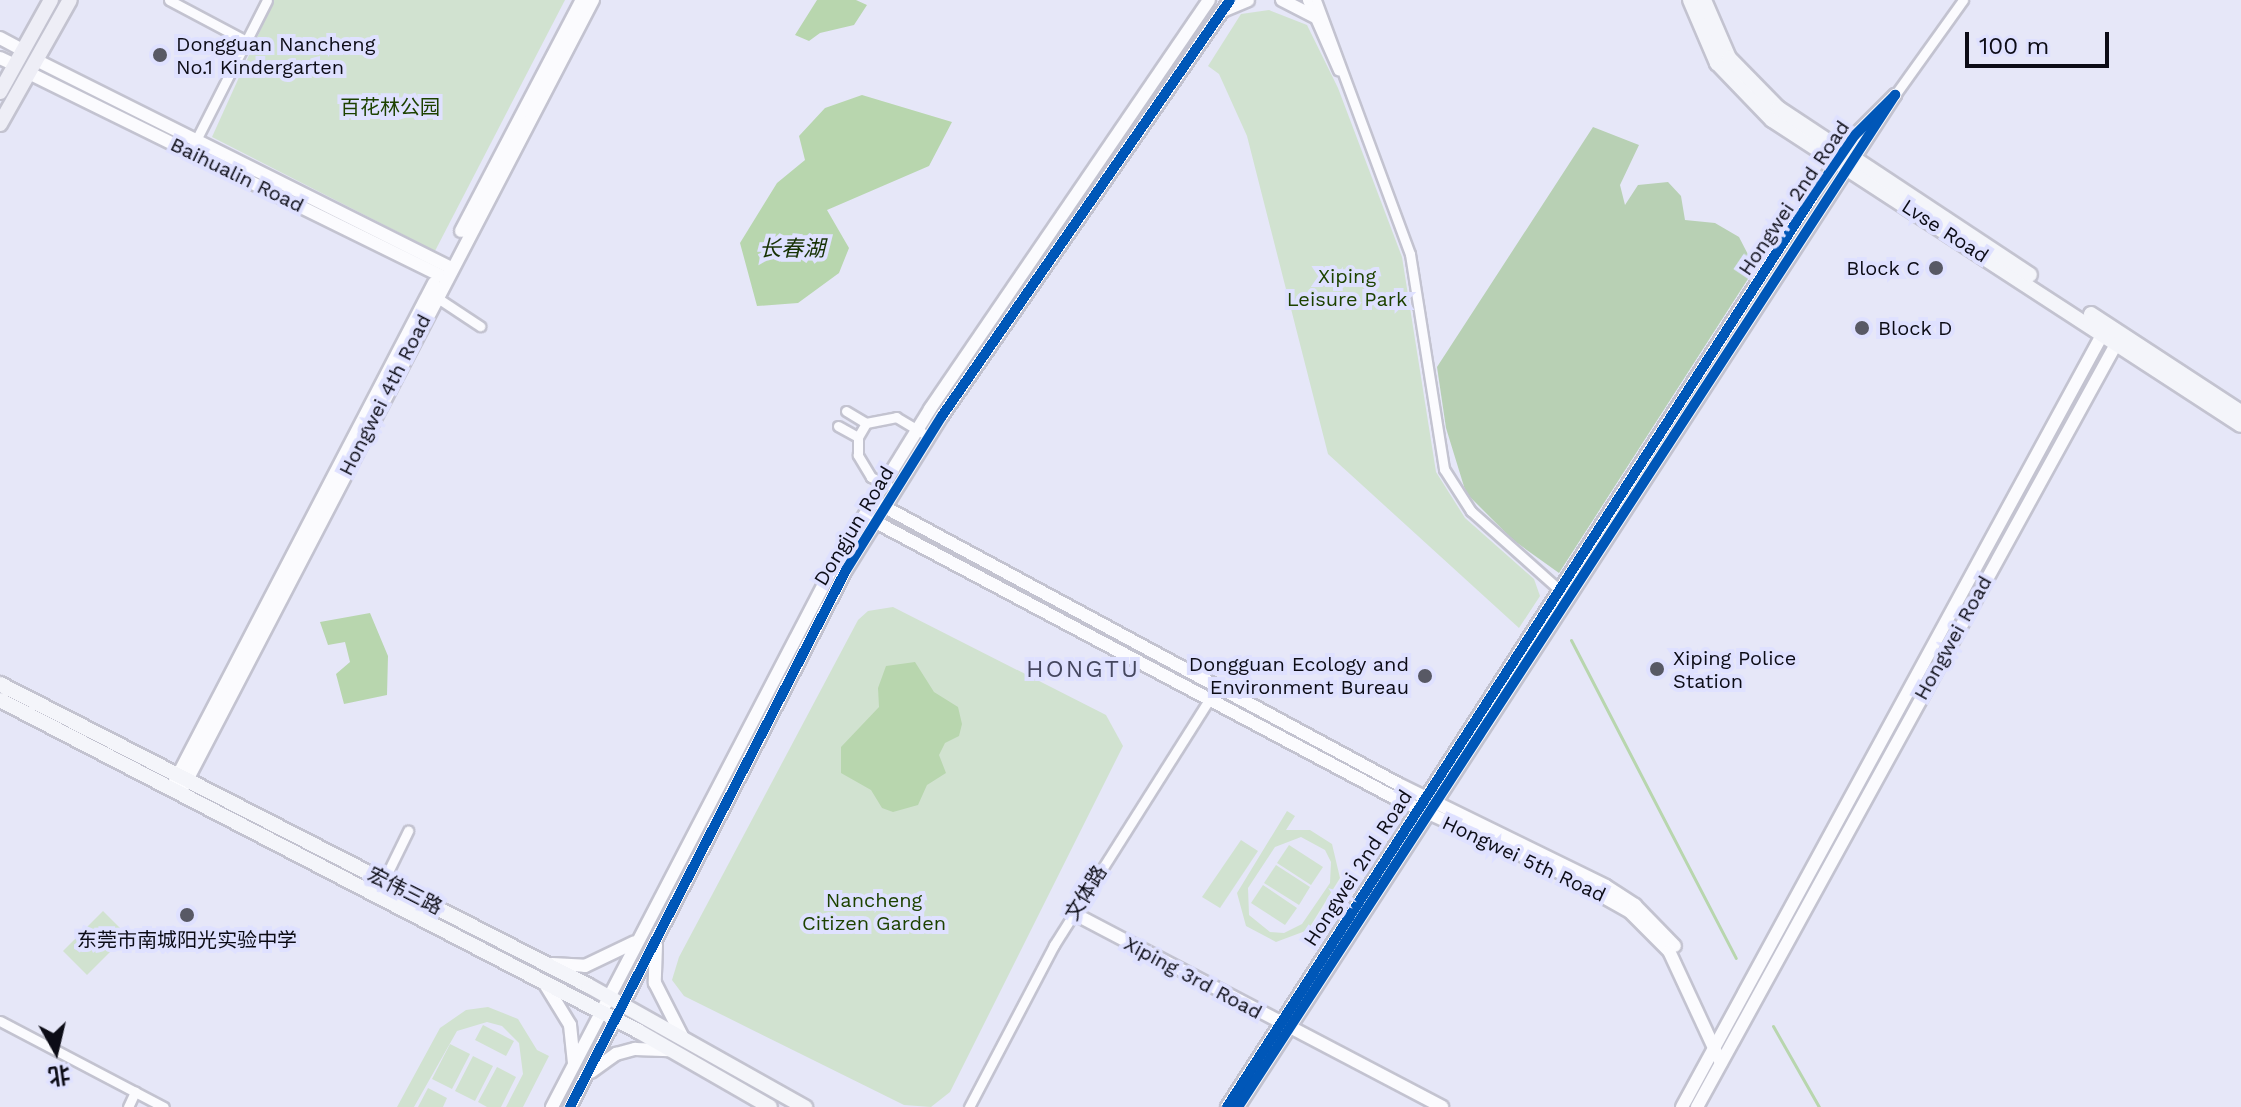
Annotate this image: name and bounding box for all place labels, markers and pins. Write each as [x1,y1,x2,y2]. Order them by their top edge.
place label: Dongguan Nancheng No.1 Kindergarten [176,32,375,79]
marker: Dongguan Nancheng No.1 Kindergarten [151,46,169,64]
place label: Block C [1846,256,1920,280]
marker: Block C [1927,259,1945,277]
place label: Block D [1878,316,1953,340]
marker: Block D [1853,319,1871,337]
place label: Xiping Police Station [1673,646,1796,693]
place label: Dongguan Ecology and Environment Bureau [1188,652,1409,699]
marker: Xiping Police Station [1648,660,1666,678]
marker: Dongguan Ecology and Environment Bureau [1416,667,1434,685]
marker: 东莞市南城阳光实验中学 [178,906,196,924]
place label: 东莞市南城阳光实验中学 [77,928,297,952]

